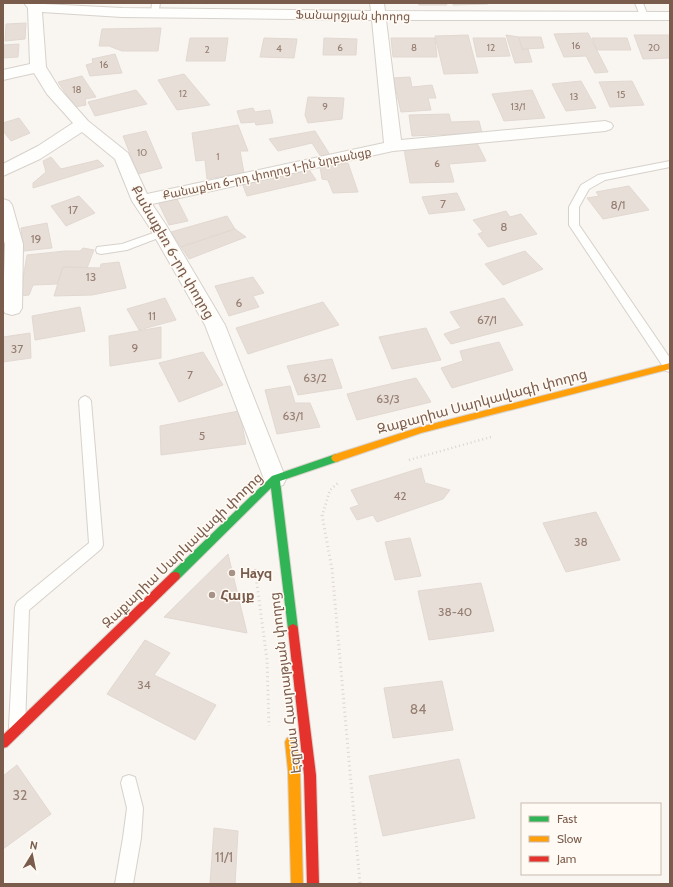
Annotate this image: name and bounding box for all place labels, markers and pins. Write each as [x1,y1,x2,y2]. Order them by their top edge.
place label: Hayq [240,564,272,582]
marker: Hayq [227,568,237,578]
place label: Հայք [220,586,255,604]
marker: Հայք [207,590,217,600]

